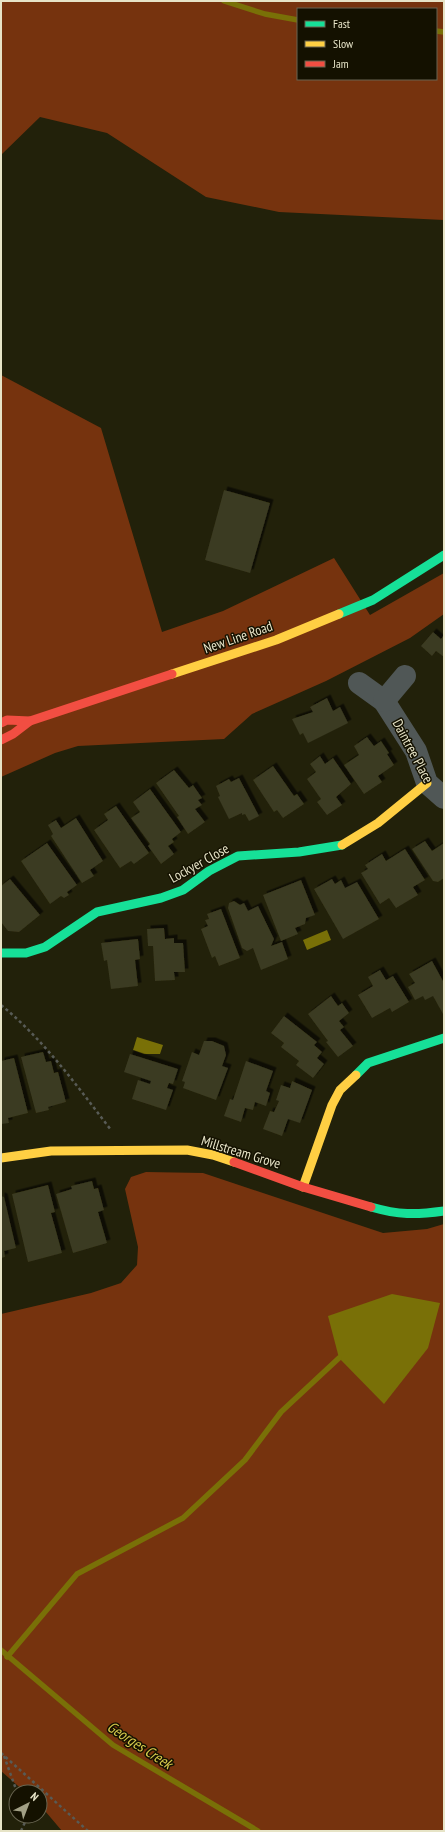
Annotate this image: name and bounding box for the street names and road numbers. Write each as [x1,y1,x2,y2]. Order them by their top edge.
street label: New Line Road [201,617,275,657]
street label: Daintree Place [389,716,437,786]
street label: Lockyer Close [166,839,232,887]
street label: Millstream Grove [199,1131,283,1173]

